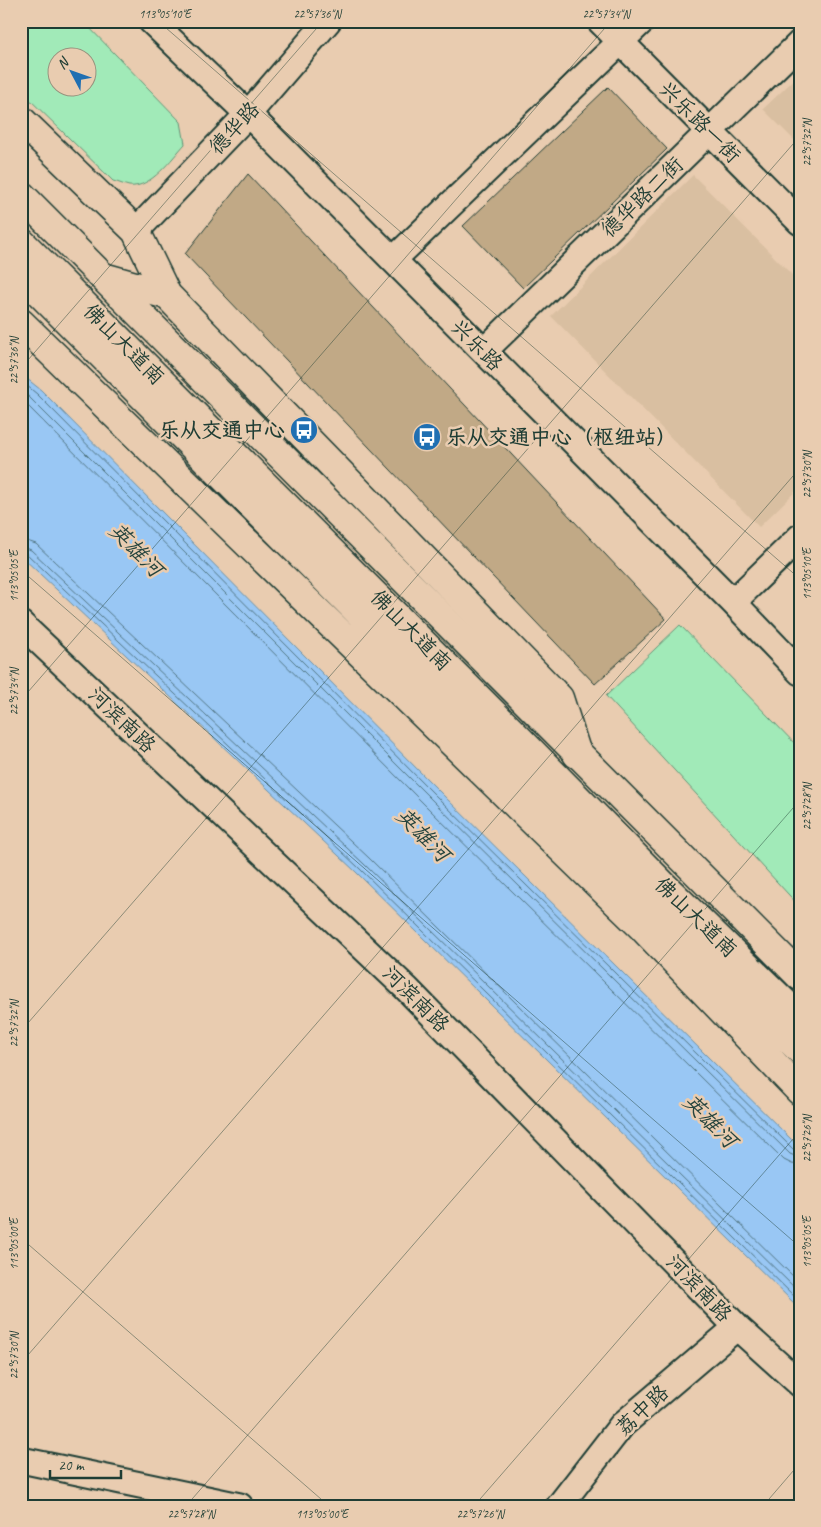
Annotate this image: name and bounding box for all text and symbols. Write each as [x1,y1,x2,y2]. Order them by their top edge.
text: 113°05'10"E [139,6,193,22]
text: 22°57'36"N [293,6,342,22]
text: 22°57'34"N [582,6,631,22]
north arrow [48,48,98,98]
text: N [53,53,73,73]
street label: 兴乐路一街 [654,76,746,168]
street label: 德华路 [203,96,265,160]
text: 22°57'32"N [799,118,815,167]
street label: 德华路二街 [595,151,689,243]
street label: 佛山大道南 [78,298,170,390]
street label: 兴乐路 [446,314,508,376]
text: 22°57'36"N [6,336,22,385]
bus stop icon: 乐从交通中心 [289,415,319,445]
place label: 乐从交通中心 [159,417,285,443]
bus stop icon: 乐从交通中心（枢纽站） [412,422,442,452]
place label: 乐从交通中心（枢纽站） [446,424,677,450]
text: 22°57'30"N [799,450,815,499]
water label: 英雄河 [103,517,171,585]
text: 113°05'10"E [799,546,815,600]
text: 113°05'05"E [6,548,22,602]
street label: 佛山大道南 [365,584,457,676]
text: 22°57'34"N [6,667,22,716]
street label: 河滨南路 [83,681,161,759]
text: 22°57'28"N [799,782,815,831]
water label: 英雄河 [390,802,458,870]
street label: 佛山大道南 [649,871,743,963]
street label: 河滨南路 [377,960,455,1038]
text: 22°57'32"N [6,999,22,1048]
water label: 英雄河 [677,1088,745,1156]
text: 22°57'26"N [799,1114,815,1163]
text: 113°05'05"E [799,1214,815,1268]
text: 113°05'00"E [6,1216,22,1270]
street label: 河滨南路 [660,1249,738,1327]
text: 22°57'30"N [6,1331,22,1380]
street label: 荔中路 [610,1379,674,1441]
scale bar [50,1447,121,1479]
text: 20 m [58,1456,85,1475]
text: 22°57'28"N [167,1506,216,1522]
text: 113°05'00"E [296,1506,350,1522]
text: 22°57'26"N [456,1506,505,1522]

